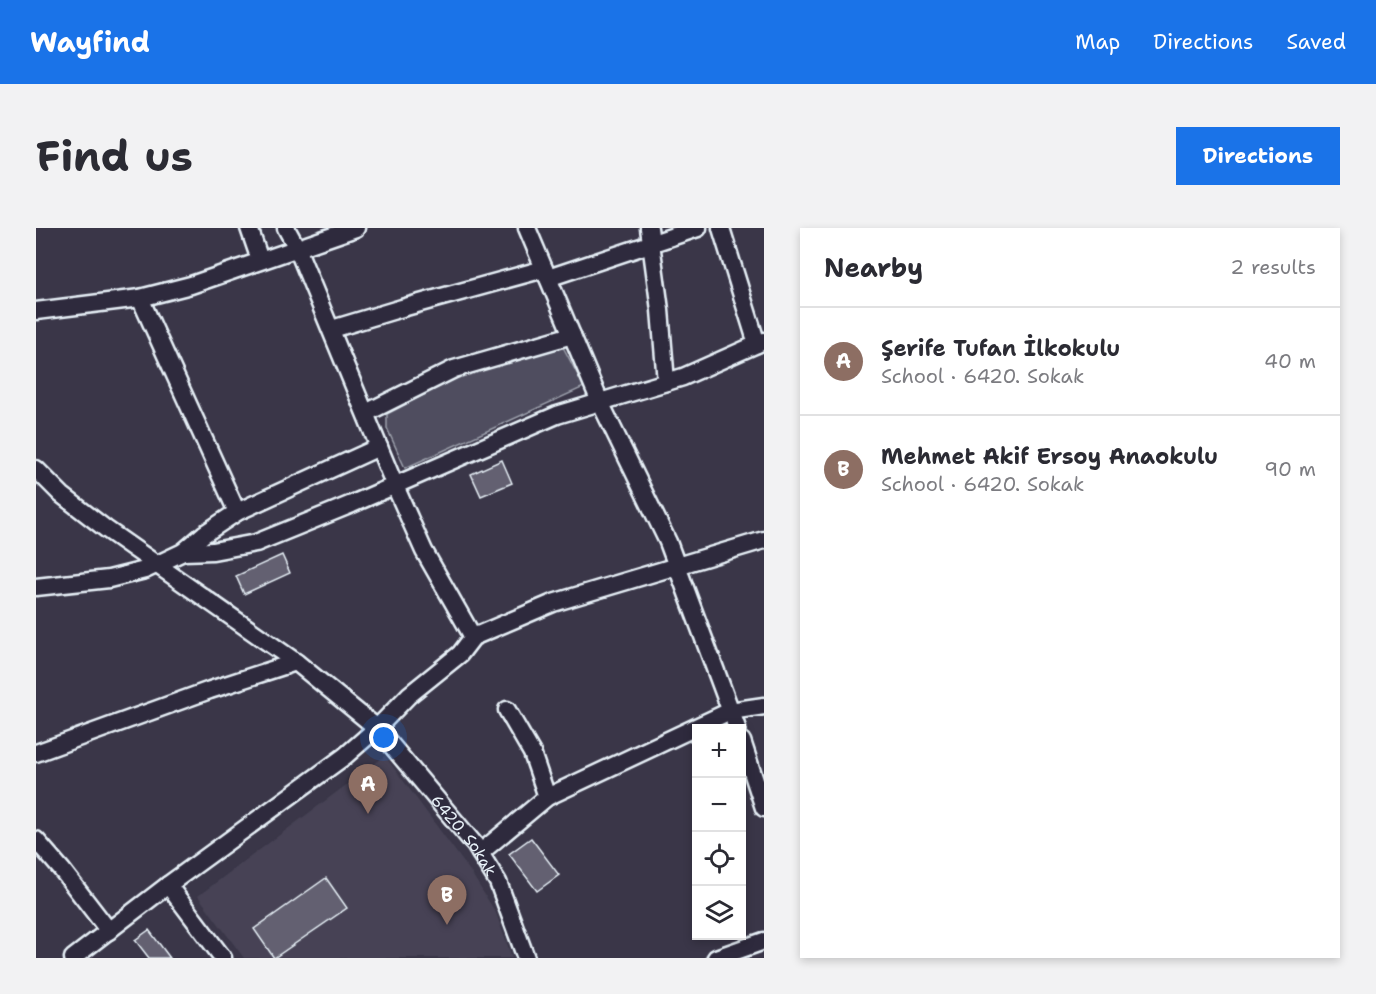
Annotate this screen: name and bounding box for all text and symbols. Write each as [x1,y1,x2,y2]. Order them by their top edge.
text: Wayfind [30,23,150,61]
text: Map [1075,28,1120,56]
text: Directions [1153,28,1253,56]
text: Saved [1286,28,1346,56]
button: Directions [1176,127,1340,185]
text: Find us [36,128,193,184]
text: Nearby [824,250,923,285]
text: 2 results [1230,254,1316,280]
text: Şerife Tufan İlkokulu [881,334,1120,363]
text: A [836,348,851,374]
text: 40 m [1264,348,1316,374]
text: School · 6420. Sokak [881,363,1084,389]
text: Mehmet Akif Ersoy Anaokulu [881,442,1218,471]
text: B [837,456,850,482]
text: 90 m [1264,456,1316,482]
text: School · 6420. Sokak [881,471,1084,497]
your location [369,723,398,752]
map controls [692,724,746,940]
button: + [692,724,746,778]
pin: A [348,764,388,814]
button: − [692,778,746,832]
street label: 6420. Sokak [427,790,502,880]
button: locate [692,832,746,886]
pin: B [428,876,466,925]
button: layers [692,886,746,940]

